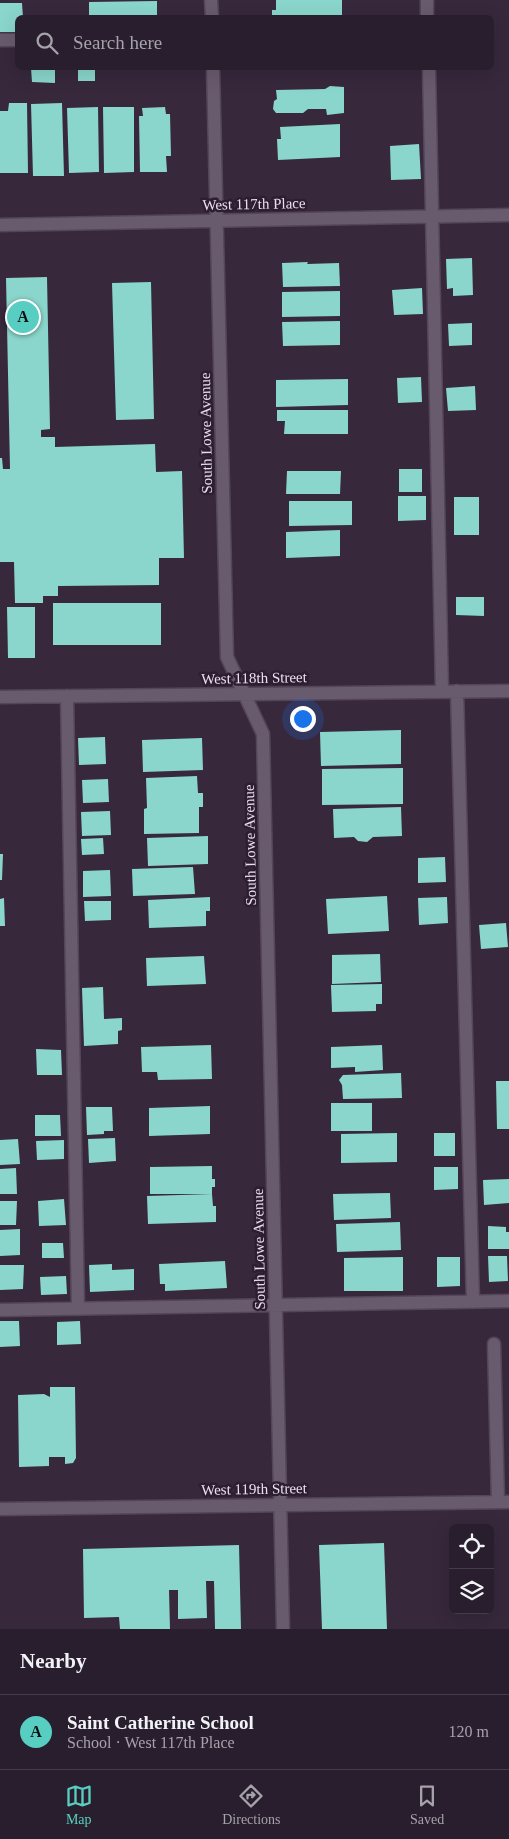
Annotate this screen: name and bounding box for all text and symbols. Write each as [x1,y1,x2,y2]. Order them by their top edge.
search box [15,15,494,70]
icon: search [33,29,61,57]
text: Search here [73,32,162,53]
street label: West 117th Place [202,195,306,213]
pin: A [7,298,39,336]
street label: South Lowe Avenue [197,372,215,494]
street label: West 118th Street [201,669,308,687]
your location [290,706,316,732]
street label: South Lowe Avenue [241,784,259,906]
street label: South Lowe Avenue [250,1188,268,1310]
street label: West 119th Street [201,1480,308,1498]
map controls [449,1524,494,1614]
button: locate [449,1524,494,1569]
button: layers [449,1569,494,1614]
text: Nearby [20,1649,87,1673]
text: Saint Catherine School [67,1712,254,1733]
text: A [30,1723,42,1740]
text: 120 m [449,1723,489,1740]
text: School · West 117th Place [67,1734,235,1751]
tab: Map [65,1782,93,1828]
tab: Directions [222,1782,281,1828]
tab: Saved [410,1782,444,1828]

